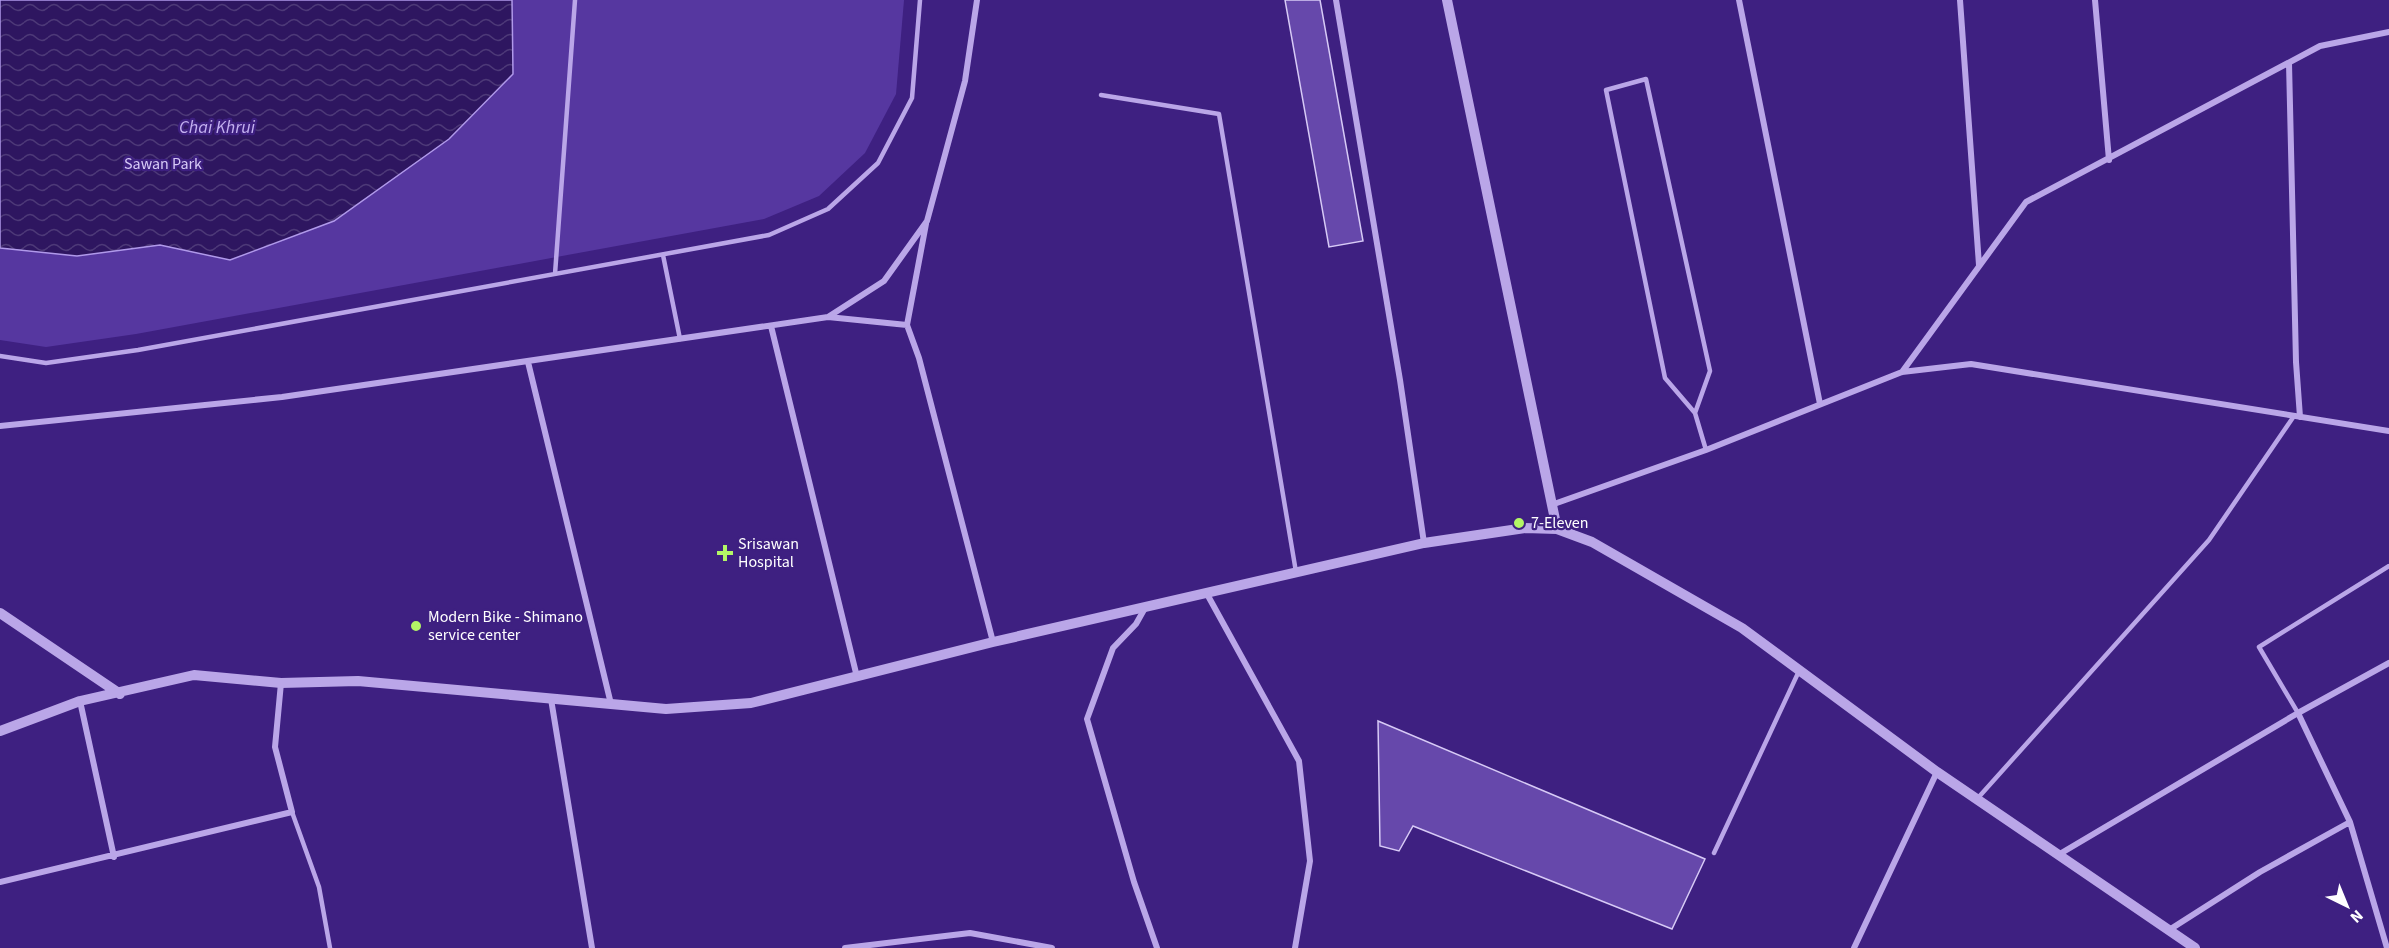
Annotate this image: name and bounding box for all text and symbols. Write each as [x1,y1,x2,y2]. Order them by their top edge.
water label: Chai Khrui [179,115,256,140]
park label: Sawan Park [124,153,202,175]
place label: 7-Eleven [1531,512,1589,534]
marker: 7-Eleven [1512,516,1526,530]
place label: Srisawan Hospital [738,533,799,573]
marker: Srisawan Hospital [716,544,734,562]
place label: Modern Bike - Shimano service center [428,606,583,646]
marker: Modern Bike - Shimano service center [409,619,423,633]
north arrow [2317,876,2377,936]
text: N [2345,905,2368,928]

